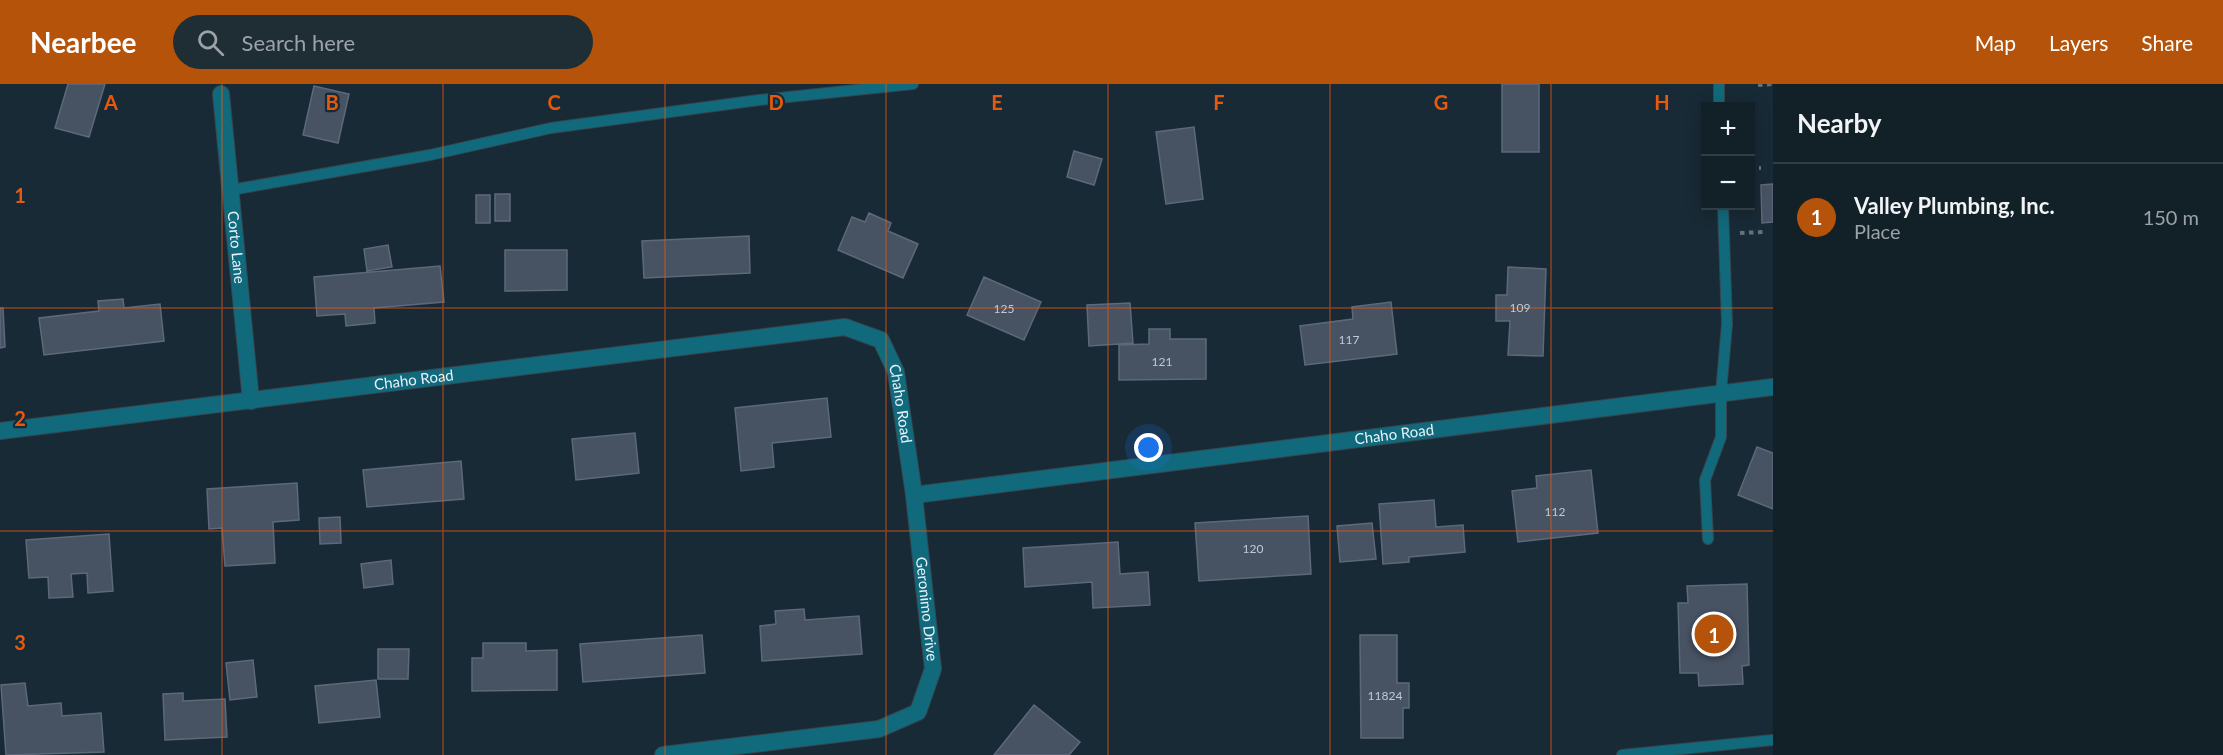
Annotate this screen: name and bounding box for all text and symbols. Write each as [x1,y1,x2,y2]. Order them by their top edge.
search box [173,15,593,69]
text: Nearbee [30,25,137,59]
icon: search [194,26,227,59]
text: Search here [242,29,355,56]
text: Map [1975,30,2016,55]
text: Layers [2049,30,2108,55]
text: Share [2141,30,2193,55]
text: A [103,90,118,114]
text: B [325,90,339,114]
text: C [547,90,561,114]
text: D [768,90,784,114]
text: E [991,90,1003,114]
text: F [1213,90,1225,114]
text: G [1434,90,1448,114]
text: H [1654,90,1670,114]
map controls [1701,102,1755,210]
button: + [1701,102,1755,156]
text: Nearby [1797,107,1882,139]
button: − [1701,156,1755,210]
text: 1 [14,183,26,207]
text: Valley Plumbing, Inc. [1854,192,2055,219]
text: 1 [1811,205,1822,229]
text: 150 m [2143,205,2199,229]
street label: Corto Lane [224,210,249,284]
text: Place [1854,219,1901,243]
house number: 109 [1510,300,1530,315]
house number: 125 [994,301,1014,316]
house number: 117 [1339,332,1359,347]
house number: 121 [1152,354,1172,369]
street label: Chaho Road [885,361,916,444]
street label: Chaho Road [373,365,455,393]
text: 2 [14,406,26,430]
street label: Chaho Road [1353,420,1435,448]
your location [1134,433,1163,462]
house number: 112 [1545,504,1565,519]
house number: 120 [1243,541,1263,556]
street label: Geronimo Drive [913,556,942,662]
pin: 1 [1694,612,1734,656]
text: 3 [14,630,26,654]
house number: 11824 [1368,688,1402,703]

